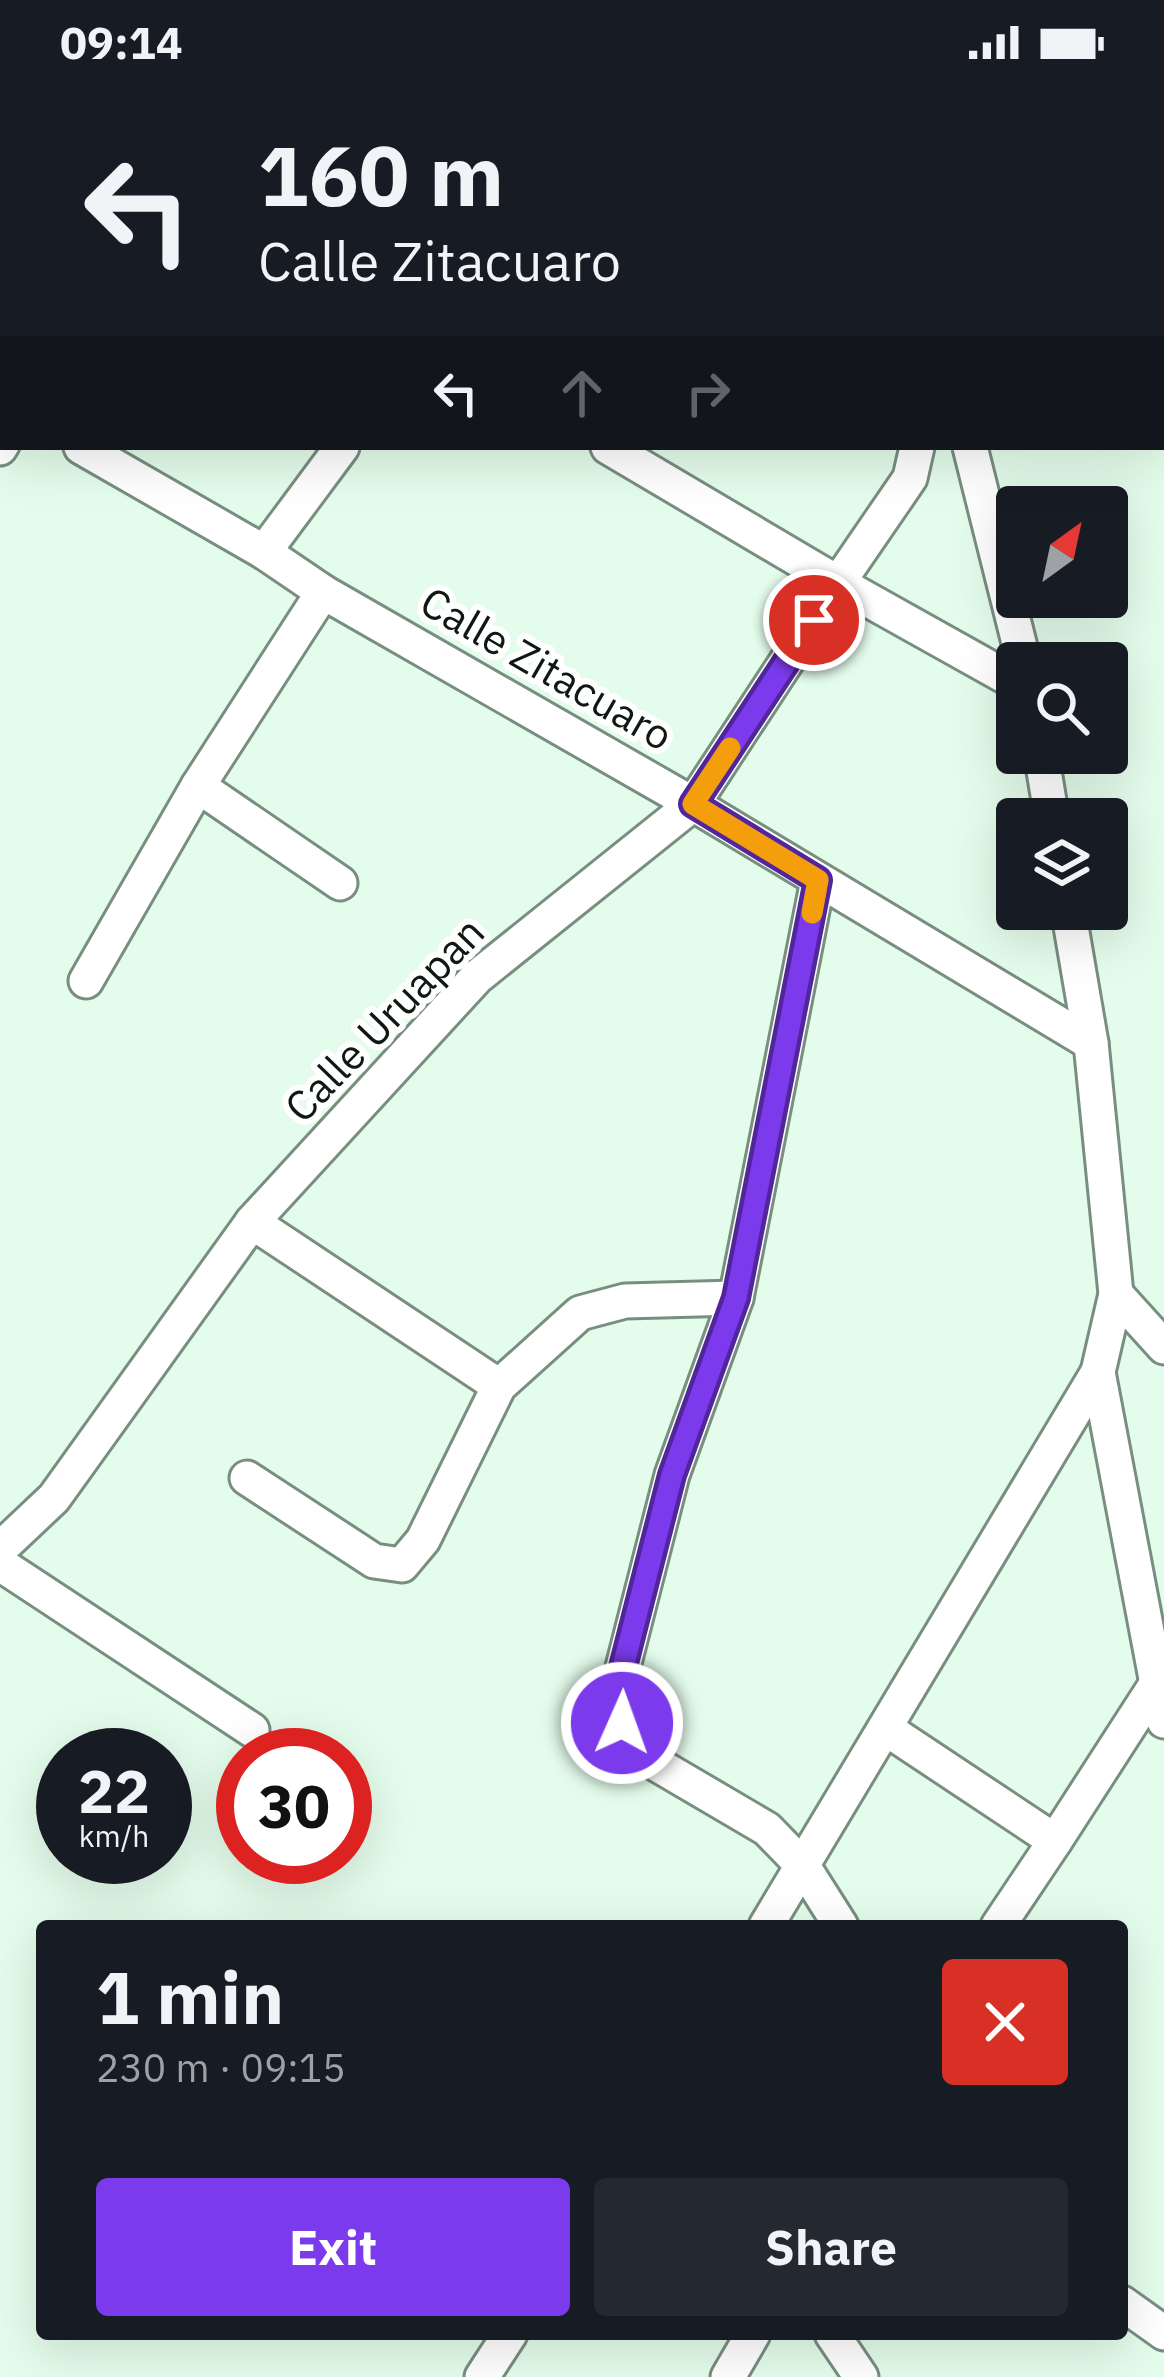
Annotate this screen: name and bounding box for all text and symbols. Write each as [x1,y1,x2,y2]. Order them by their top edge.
text: 09:14 [60,13,183,71]
text: 160 m [258,120,504,229]
icon: left [60,132,216,288]
text: Calle Zitacuaro [258,226,621,296]
icon: left [423,360,489,426]
icon: ahead [549,360,615,426]
icon: right [675,360,741,426]
north arrow [996,486,1128,618]
map controls [996,486,1128,930]
pin [763,569,865,671]
street label: Calle Zitacuaro [411,574,683,762]
icon: arrive [781,587,847,653]
button: search [996,642,1128,774]
button: layers [996,798,1128,930]
street label: Calle Uruapan [272,905,496,1133]
position arrow [559,1660,685,1786]
speed limit sign: 30 [216,1728,372,1884]
text: 22 [78,1751,150,1830]
text: km/h [79,1816,149,1855]
text: 1 min [96,1950,284,2044]
button: close [942,1959,1068,2085]
text: 230 m · 09:15 [96,2042,346,2093]
button: Exit [96,2178,570,2316]
button: Share [594,2178,1068,2316]

